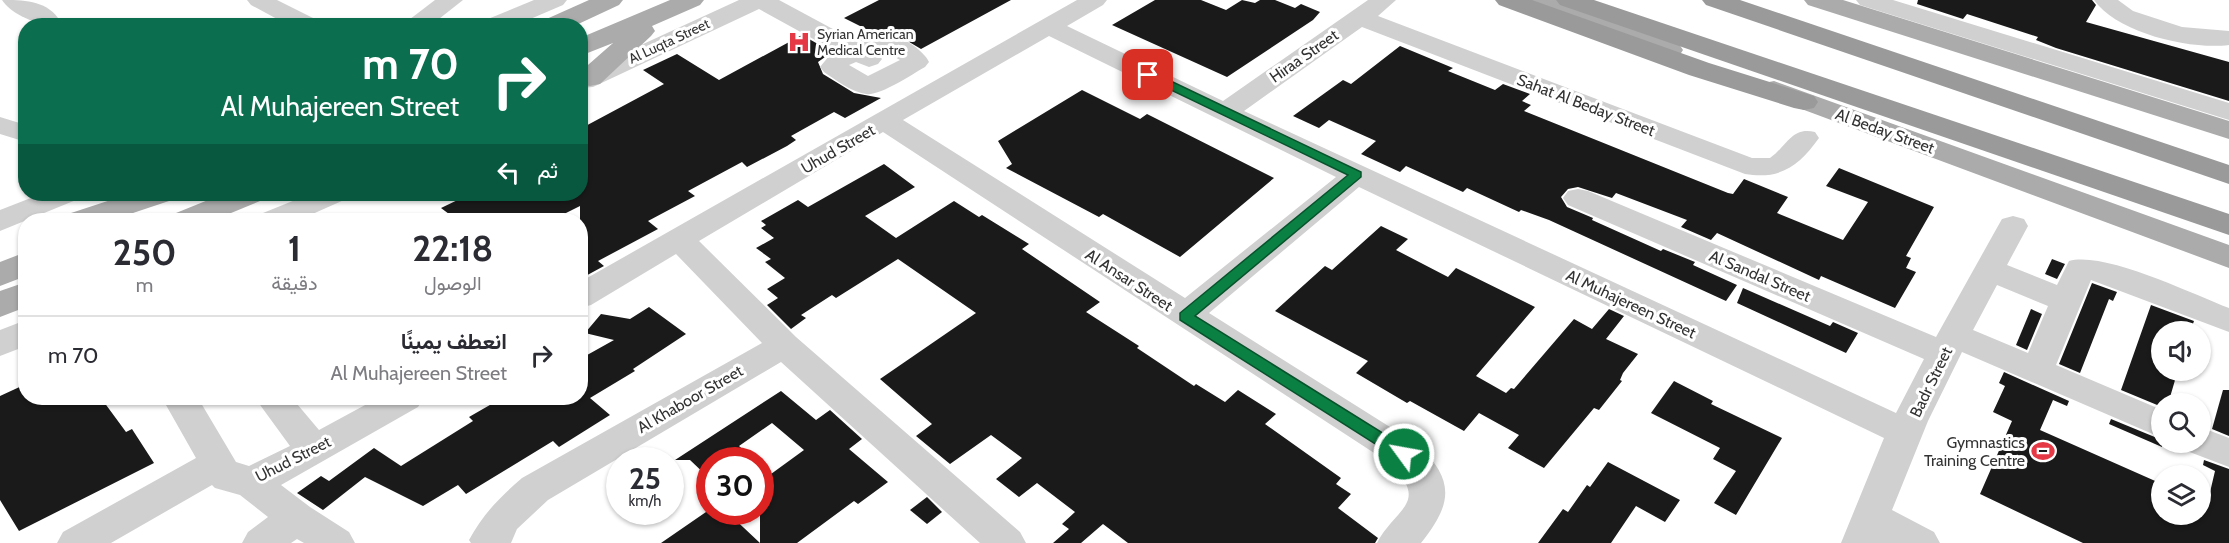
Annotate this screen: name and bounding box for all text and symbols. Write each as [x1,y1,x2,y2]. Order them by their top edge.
street label: Al Luqta Street [625,14,713,68]
place label: Syrian American Medical Centre [817,25,914,59]
street label: Hiraa Street [1266,25,1343,87]
hospital icon: Syrian American Medical Centre [786,29,812,55]
text: 70 m [362,38,459,90]
icon: right [480,42,558,120]
pin [1122,49,1173,100]
icon: arrive [1131,58,1164,91]
street label: Sahat Al Beday Street [1514,70,1658,140]
text: Al Muhajereen Street [221,90,459,123]
street label: Al Beday Street [1833,104,1938,158]
street label: Uhud Street [798,120,879,178]
icon: left [492,156,525,189]
text: ثم [537,157,558,184]
text: 1 [288,226,301,270]
text: 22:18 [412,226,493,270]
text: 250 [113,230,177,274]
street label: Al Ansar Street [1082,245,1177,316]
street label: Al Sandal Street [1707,246,1814,306]
street label: Al Muhajereen Street [1563,266,1700,343]
text: دقيقة [271,271,318,295]
text: الوصول [424,271,482,295]
text: m [136,273,153,297]
map controls [2151,321,2211,525]
button: sound [2151,321,2211,381]
text: انعطف يمينًا [401,328,507,355]
icon: right [525,339,558,372]
text: 70 m [48,342,98,369]
street label: Badr Street [1906,343,1956,420]
text: Al Muhajereen Street [331,361,507,385]
street label: Al Khaboor Street [634,361,747,437]
button: search [2151,393,2211,453]
position arrow [1372,422,1436,486]
street label: Uhud Street [252,432,334,486]
place label: Gymnastics Training Centre [1924,433,2025,470]
sports icon: Gymnastics Training Centre [2030,438,2056,464]
speed limit sign: 30 [696,447,774,525]
text: 25 [629,460,661,497]
button: layers [2151,465,2211,525]
text: km/h [629,492,661,510]

